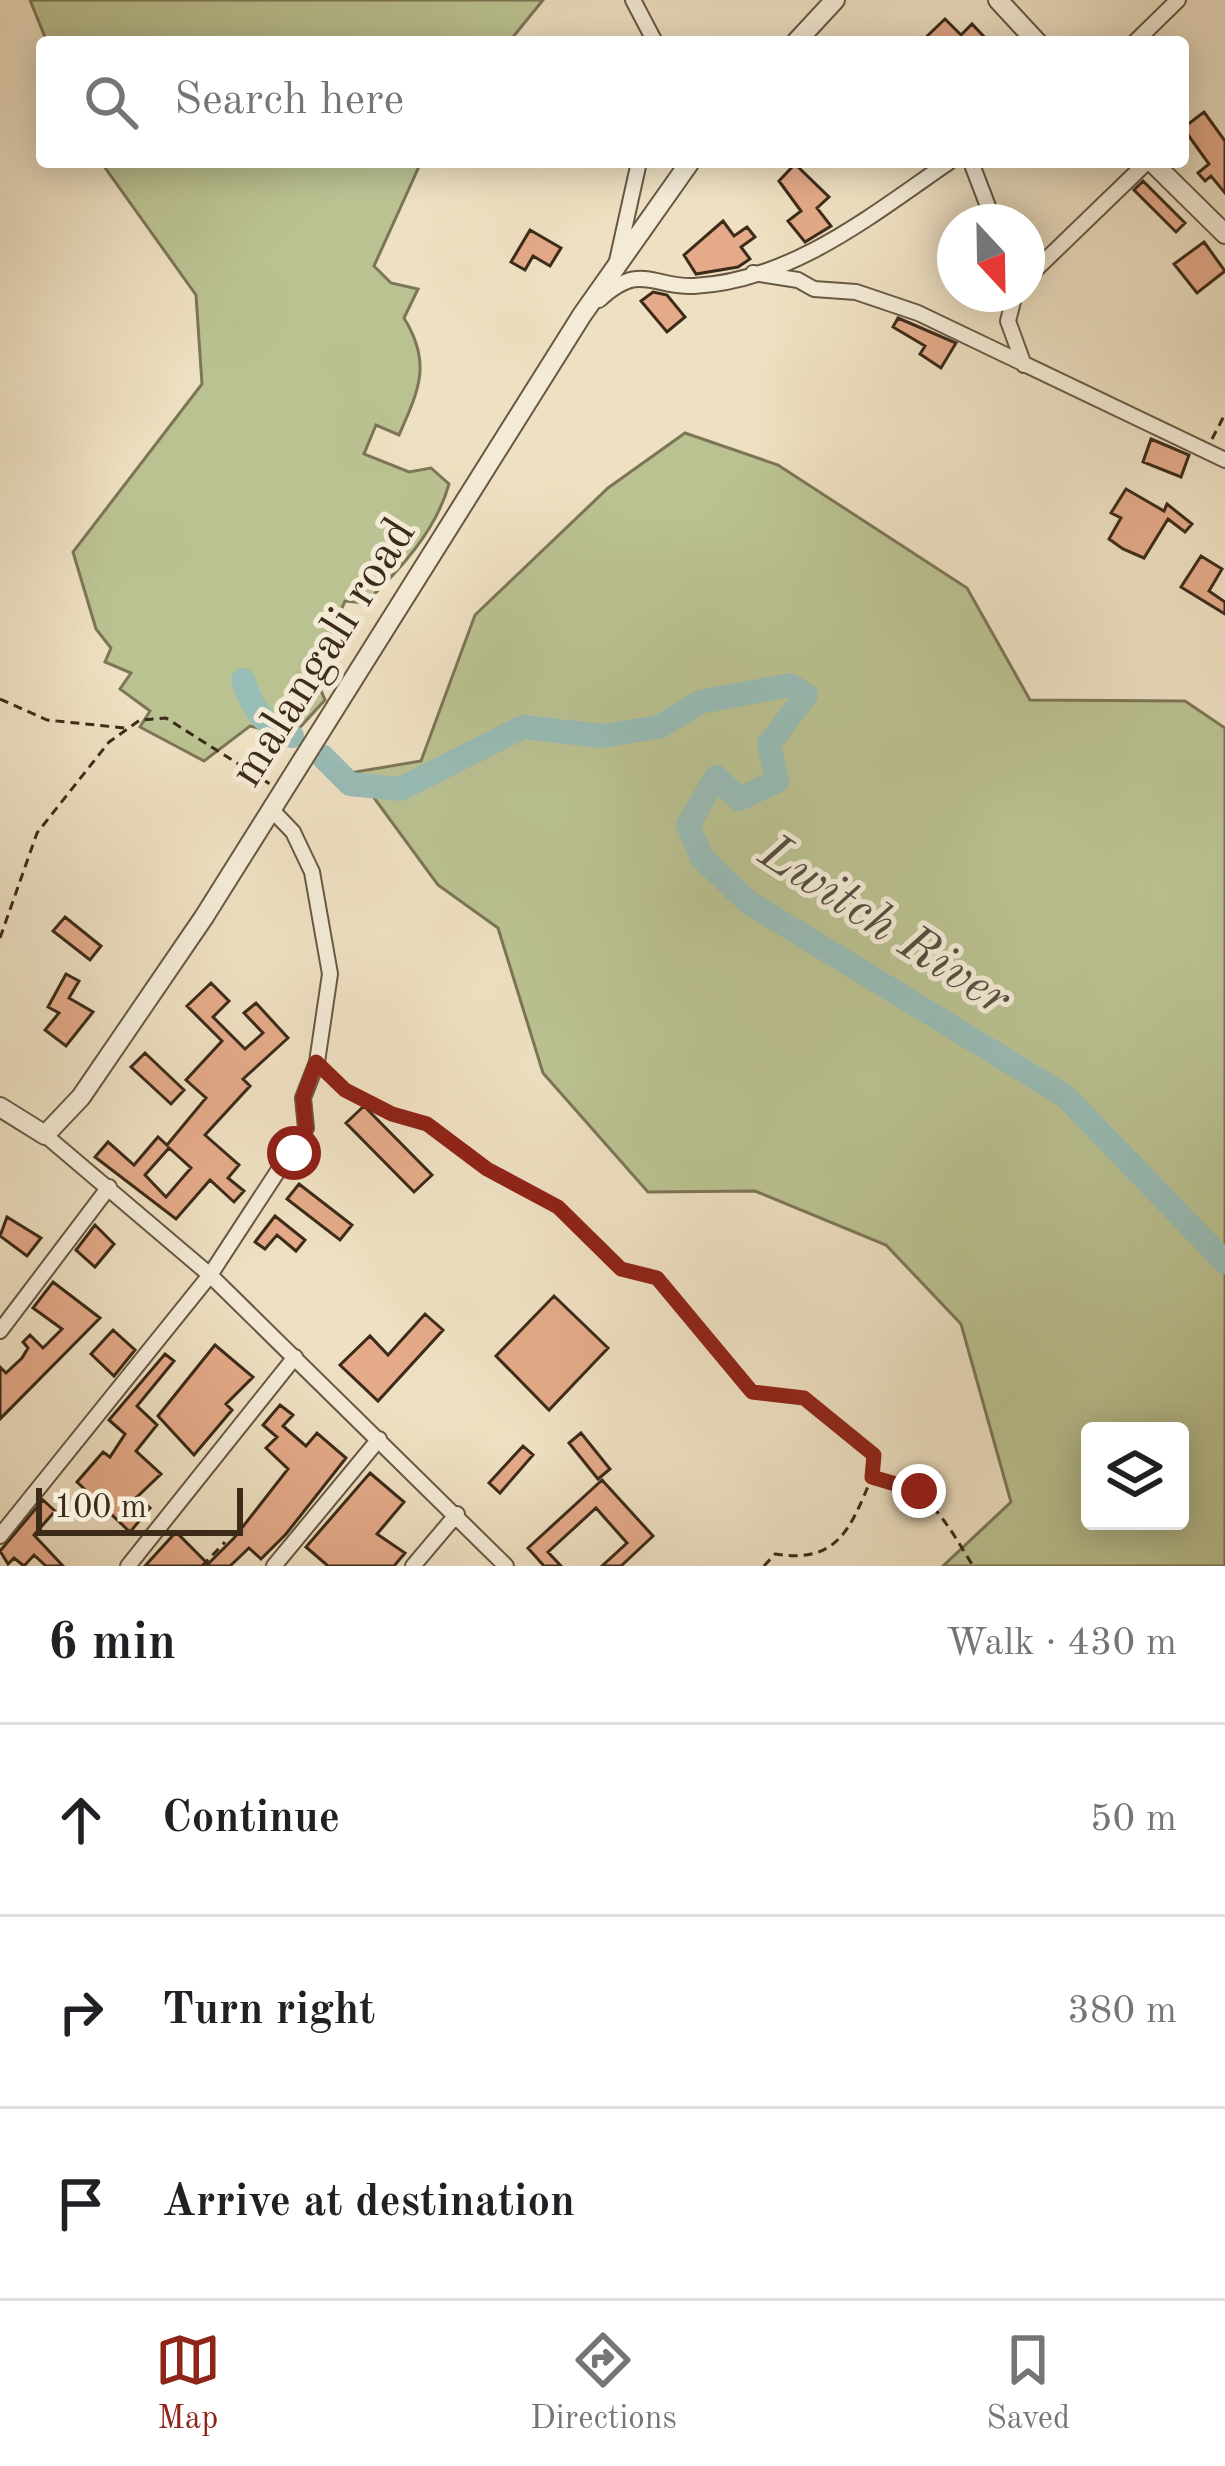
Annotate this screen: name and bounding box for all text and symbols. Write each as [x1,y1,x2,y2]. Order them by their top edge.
search box [36,36,1189,168]
icon: search [78,69,144,135]
text: Search here [174,79,404,124]
north arrow [937,204,1045,312]
street label: malangali road [223,511,425,795]
water label: Lwitch River [749,827,1019,1027]
route start [267,1126,321,1180]
map controls [1081,1422,1189,1530]
button: layers [1081,1422,1189,1530]
route end [892,1464,946,1518]
scale bar [36,1482,243,1535]
text: 100 m [54,1492,147,1525]
text: 6 min [48,1619,176,1670]
text: Walk · 430 m [946,1624,1177,1663]
icon: ahead [48,1787,114,1853]
text: Continue [162,1797,340,1842]
text: 50 m [1090,1800,1177,1839]
icon: right [48,1979,114,2045]
text: Turn right [162,1989,375,2034]
text: 380 m [1067,1992,1177,2031]
icon: arrive [48,2171,114,2237]
text: Arrive at destination [162,2181,575,2226]
tab: Map [155,2327,221,2440]
tab: Directions [530,2327,677,2440]
tab: Saved [986,2327,1070,2440]

